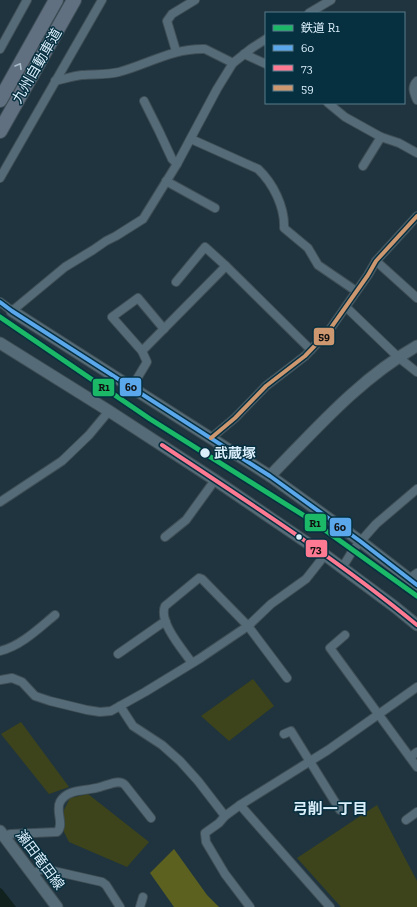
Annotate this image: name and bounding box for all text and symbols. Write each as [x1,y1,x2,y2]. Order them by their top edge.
legend [265,12,405,104]
text: 鉄道 R1 [301,21,340,35]
street label: 九州自動車道 [9,25,65,107]
text: 60 [301,41,314,55]
text: 73 [301,61,313,75]
one-way arrow [15,63,22,70]
text: 59 [301,81,314,95]
line badge: 59 [313,327,335,346]
text: 59 [318,330,330,343]
line badge: 60 [119,377,142,397]
line badge: R1 [92,378,115,397]
text: R1 [98,381,110,394]
text: 60 [125,381,137,394]
place label: 武蔵塚 [214,445,256,462]
marker: 武蔵塚 [198,446,212,460]
line badge: R1 [304,513,327,532]
text: R1 [309,517,321,530]
line badge: 60 [329,517,352,537]
text: 60 [334,521,346,534]
unlabelled marker [294,532,304,542]
line badge: 73 [305,539,328,558]
text: 73 [310,543,322,556]
district label: 弓削一丁目 [292,800,368,818]
street label: 瀬田竜田線 [12,827,68,893]

